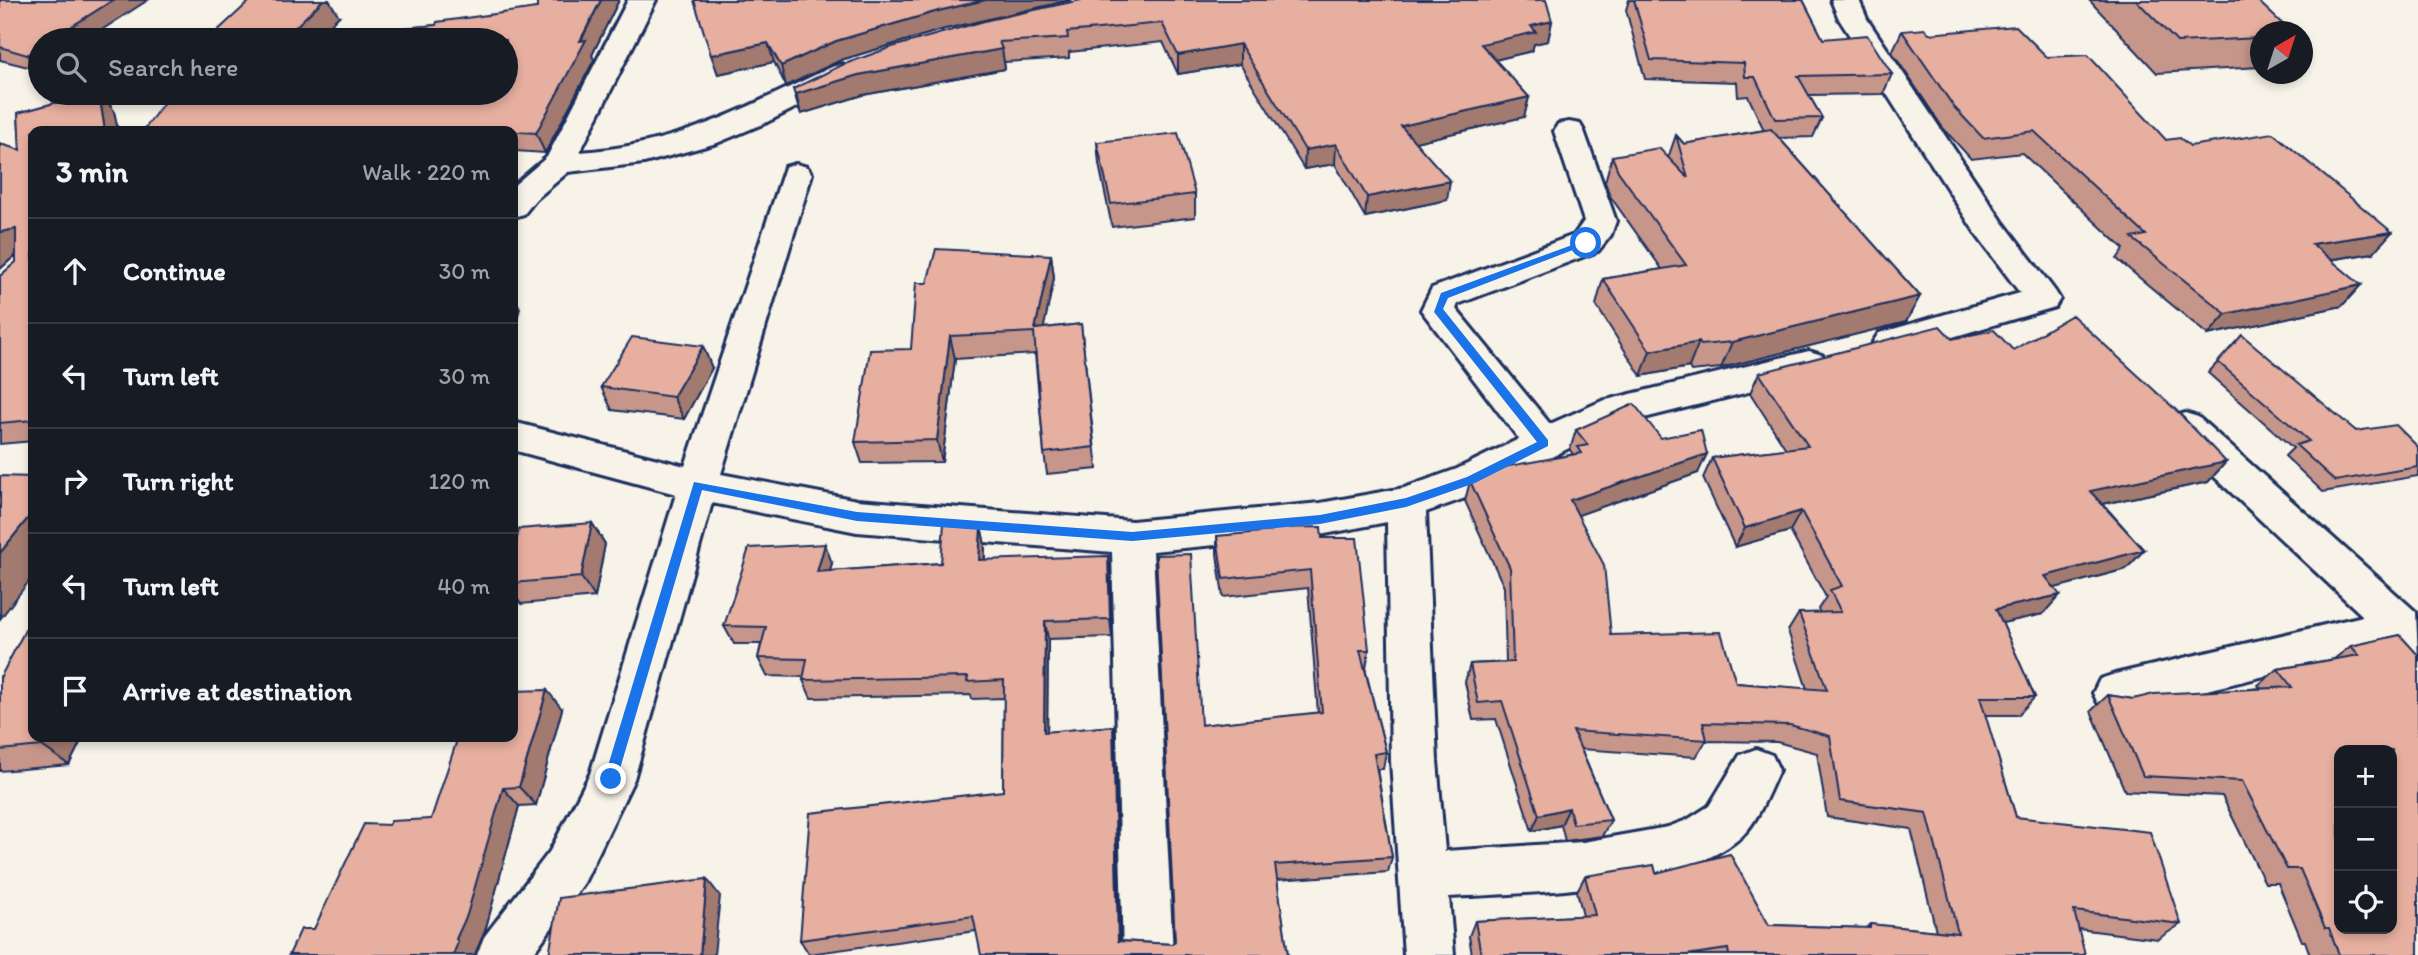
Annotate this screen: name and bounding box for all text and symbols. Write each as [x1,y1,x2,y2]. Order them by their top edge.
north arrow [2250,21,2313,84]
search box [28,28,518,105]
icon: search [52,48,90,86]
text: Search here [108,51,238,83]
text: 3 min [56,153,128,190]
text: Walk · 220 m [362,158,490,186]
route start [1570,227,1601,258]
icon: ahead [56,252,94,290]
text: Continue [123,255,226,287]
text: 30 m [439,257,490,285]
icon: left [56,357,94,395]
text: Turn left [123,360,219,392]
text: 30 m [439,362,490,390]
icon: right [56,462,94,500]
text: Turn right [123,465,234,497]
text: 120 m [429,467,490,495]
icon: left [56,567,94,605]
text: Turn left [123,570,219,602]
text: 40 m [437,572,490,600]
icon: arrive [56,672,94,710]
text: Arrive at destination [123,675,352,707]
map controls [2334,745,2397,934]
button: + [2334,745,2397,808]
route end [595,763,626,794]
button: − [2334,808,2397,871]
button: locate [2334,871,2397,934]

